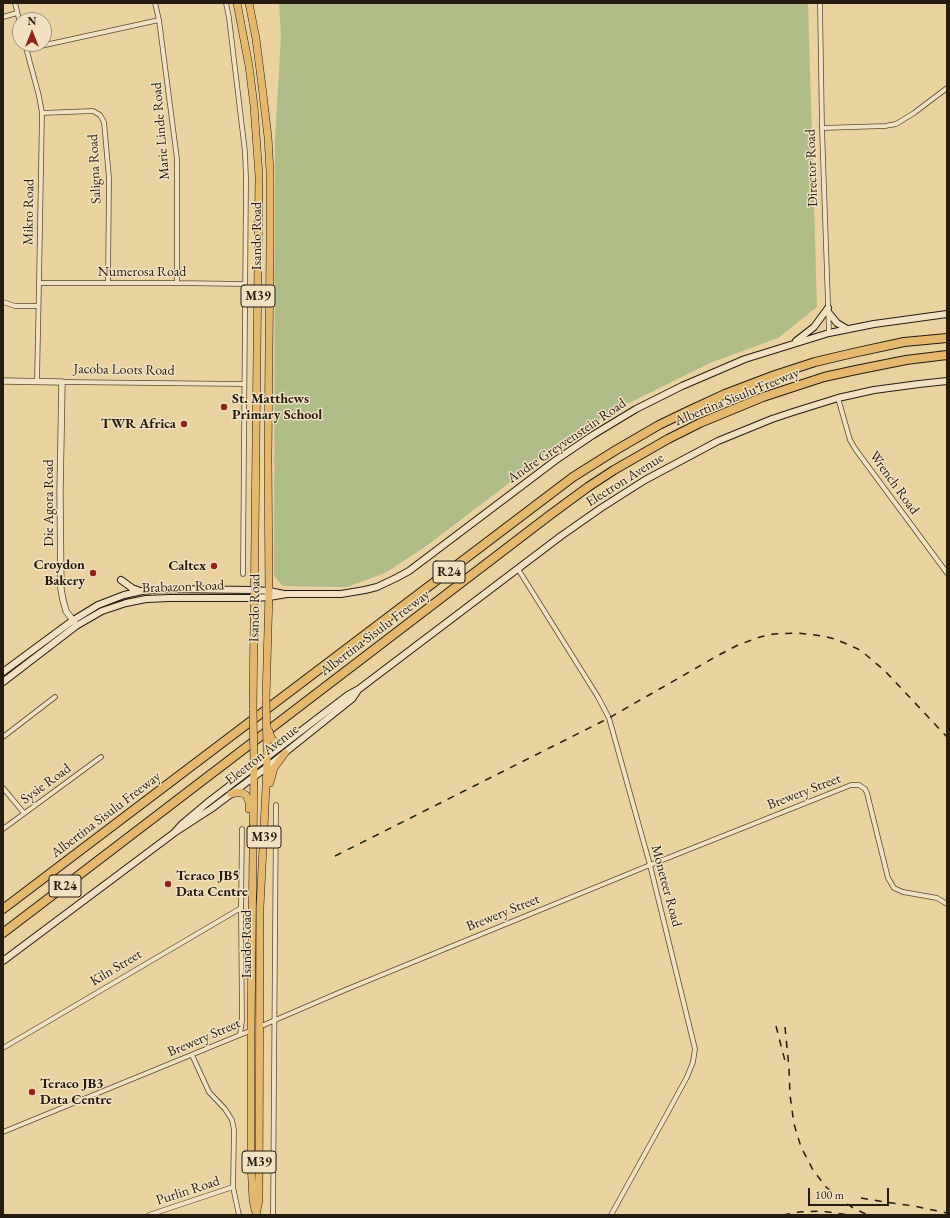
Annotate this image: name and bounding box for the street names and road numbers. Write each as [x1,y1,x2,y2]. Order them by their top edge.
street label: Marie Linde Road [148,81,174,181]
street label: Director Road [802,129,822,207]
street label: Saligna Road [85,134,105,204]
street label: Mikro Road [20,179,38,245]
street label: Isando Road [249,202,265,270]
street label: Numerosa Road [98,264,186,280]
road number: M39 [241,285,275,307]
street label: Jacoba Loots Road [73,361,175,379]
street label: Albertina Sisulu Freeway [672,364,802,430]
street label: Andre Greyvenstein Road [504,395,630,487]
street label: Wrench Road [865,448,923,518]
street label: Electron Avenue [583,449,667,511]
street label: Die Agora Road [41,459,57,547]
road number: R24 [433,561,465,583]
street label: Isando Road [246,574,264,642]
street label: Brabazon Road [142,577,224,597]
street label: Albertina Sisulu Freeway [317,586,433,680]
street label: Electron Avenue [222,721,302,789]
street label: Sysie Road [18,760,74,808]
street label: Albertina Sisulu Freeway [48,768,164,862]
street label: Brewery Street [765,770,843,814]
road number: M39 [247,826,281,848]
street label: Moneteer Road [647,843,685,929]
road number: R24 [49,875,81,897]
street label: Brewery Street [464,891,542,935]
street label: Isando Road [239,910,255,978]
street label: Kiln Street [87,946,145,990]
street label: Brewery Street [165,1015,243,1061]
road number: M39 [242,1151,276,1173]
street label: Purlin Road [154,1173,222,1209]

